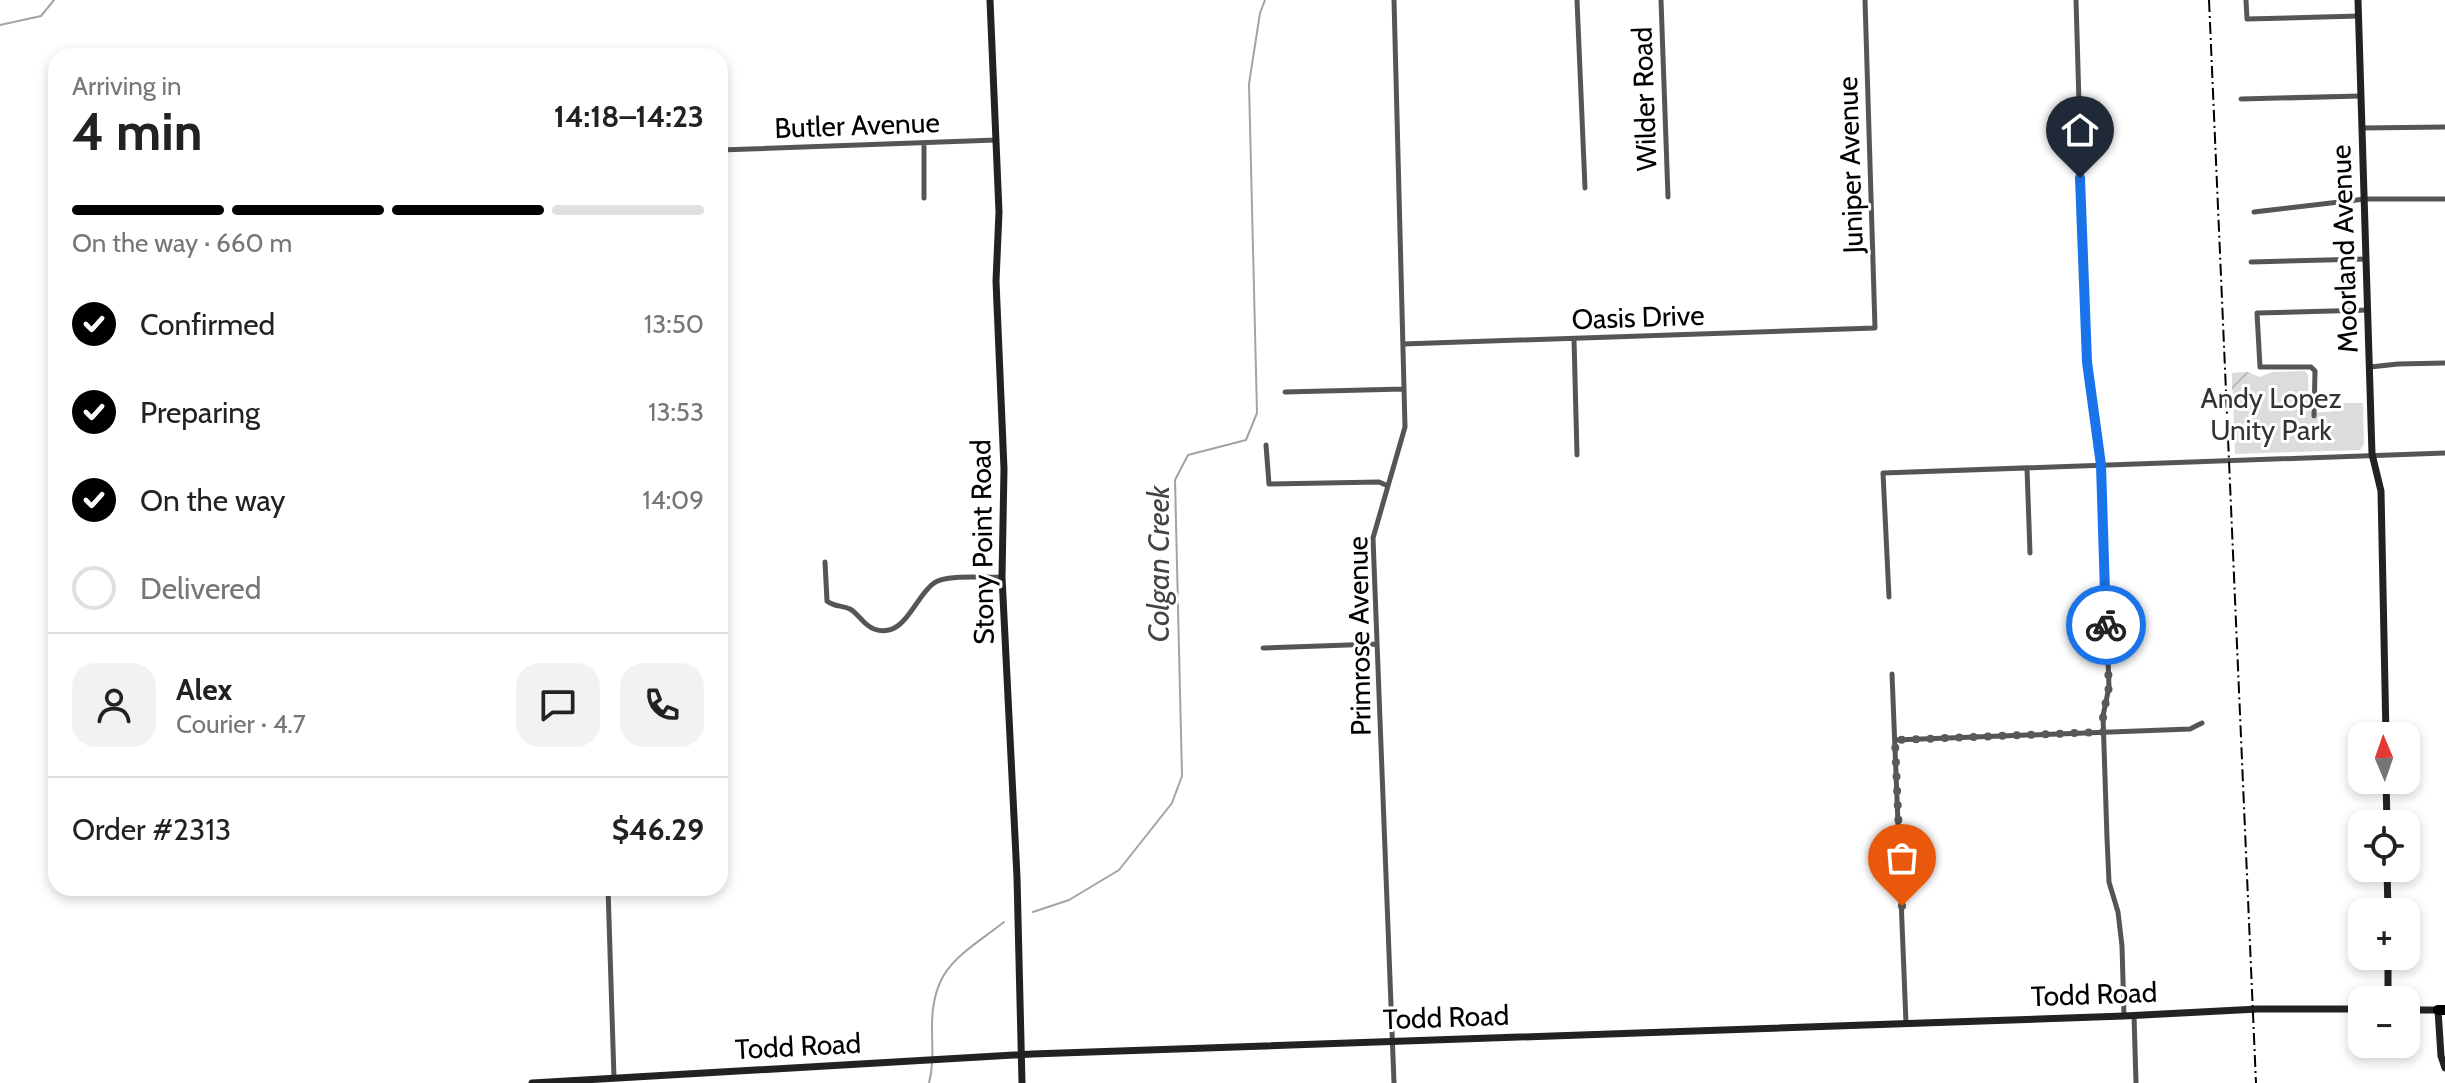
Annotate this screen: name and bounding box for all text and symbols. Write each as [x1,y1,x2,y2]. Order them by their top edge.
street label: Wilder Road [1624,26,1664,172]
text: Arriving in [72,70,182,102]
street label: Juniper Avenue [1830,76,1870,255]
pin [2046,96,2114,178]
text: 14:18–14:23 [554,98,704,135]
text: 4 min [72,100,202,163]
street label: Butler Avenue [774,105,940,145]
icon: home [2058,108,2102,152]
street label: Moorland Avenue [2323,144,2365,354]
text: On the way · 660 m [72,227,292,259]
street label: Oasis Drive [1571,298,1705,336]
icon: check [72,302,116,346]
text: Confirmed [140,306,275,343]
text: 13:50 [644,308,704,340]
park label: Andy Lopez Unity Park [2200,381,2342,447]
icon: check [72,390,116,434]
text: Preparing [140,394,260,431]
text: 13:53 [648,396,704,428]
street label: Stony Point Road [963,439,1001,645]
icon: check [72,478,116,522]
text: On the way [140,482,285,519]
text: 14:09 [642,484,704,516]
water label: Colgan Creek [1140,485,1177,642]
street label: Primrose Avenue [1340,536,1378,736]
text: Delivered [140,570,261,607]
courier [2066,585,2146,665]
icon: bike [2084,603,2128,647]
button: person [72,663,156,747]
button: chat [516,663,600,747]
button: phone [620,663,704,747]
text: Alex [176,671,232,708]
text: Courier · 4.7 [176,708,306,740]
north arrow [2348,722,2420,794]
map controls [2348,722,2420,1058]
button: locate [2348,810,2420,882]
text: Order #2313 [72,811,231,848]
text: $46.29 [612,811,704,848]
pin [1868,824,1936,906]
icon: bag [1880,836,1924,880]
button: + [2348,898,2420,970]
street label: Todd Road [2030,975,2158,1013]
button: − [2348,986,2420,1058]
street label: Todd Road [1382,998,1510,1036]
street label: Todd Road [734,1026,862,1066]

